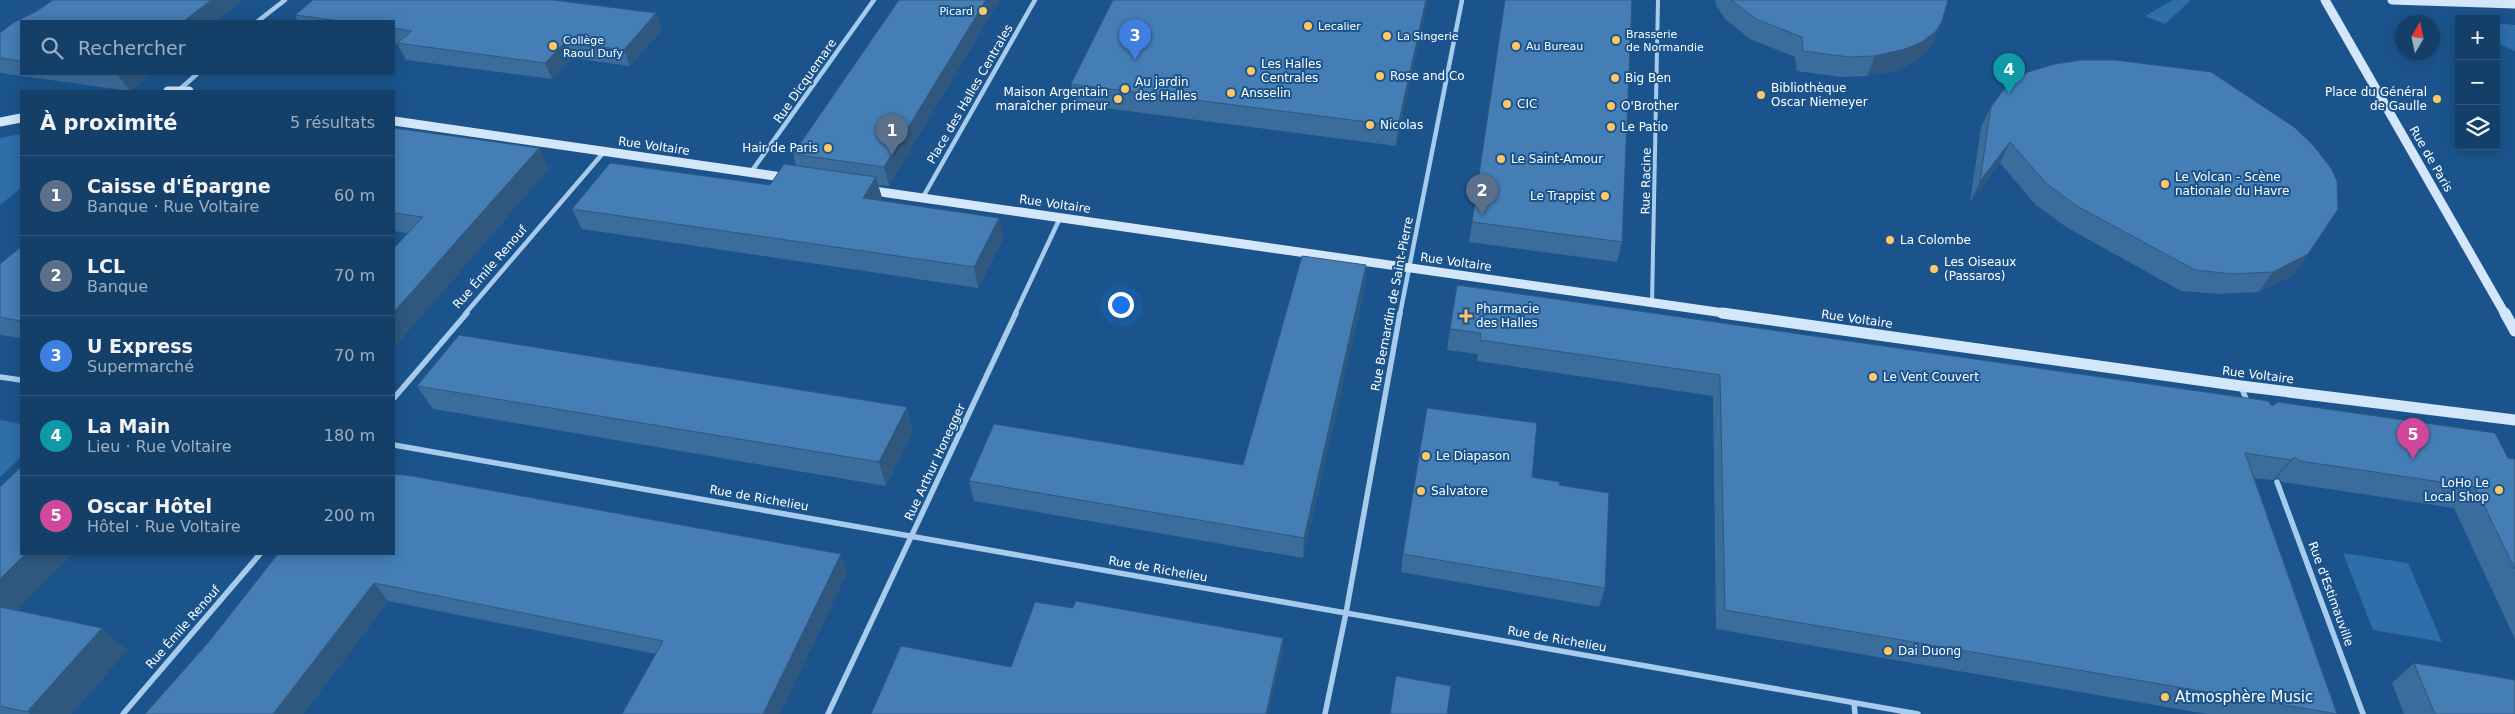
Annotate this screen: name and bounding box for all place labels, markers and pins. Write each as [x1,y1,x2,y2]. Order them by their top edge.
place label: Picard [939,5,973,18]
marker: Picard [977,5,989,17]
pin: 3 [1119,19,1151,60]
marker: Lecalier [1302,20,1314,32]
place label: Lecalier [1318,20,1361,33]
place label: Brasserie de Normandie [1626,28,1704,54]
marker: La Singerie [1381,30,1393,42]
place label: La Singerie [1397,30,1459,43]
place label: Collège Raoul Dufy [563,34,624,60]
marker: Brasserie de Normandie [1610,34,1622,46]
marker: Collège Raoul Dufy [547,40,559,52]
marker: Au Bureau [1510,40,1522,52]
place label: Au Bureau [1526,40,1583,53]
pin: 4 [1993,53,2025,94]
place label: Les Halles Centrales [1261,57,1322,85]
marker: Les Halles Centrales [1245,65,1257,77]
place label: Rose and Co [1390,69,1465,83]
marker: Rose and Co [1374,70,1386,82]
place label: Big Ben [1625,71,1671,85]
marker: Big Ben [1609,72,1621,84]
place label: Au jardin des Halles [1135,75,1197,103]
place label: Bibliothèque Oscar Niemeyer [1771,81,1868,109]
marker: Au jardin des Halles [1119,83,1131,95]
place label: Maison Argentain maraîcher primeur [996,85,1108,113]
place label: Place du Général de Gaulle [2325,85,2427,113]
place label: Ansselin [1241,86,1291,100]
marker: Ansselin [1225,87,1237,99]
marker: Bibliothèque Oscar Niemeyer [1755,89,1767,101]
marker: Maison Argentain maraîcher primeur [1112,93,1124,105]
marker: Place du Général de Gaulle [2431,93,2443,105]
place label: CIC [1517,97,1537,111]
marker: CIC [1501,98,1513,110]
place label: O'Brother [1621,99,1679,113]
marker: O'Brother [1605,100,1617,112]
pin: 1 [876,114,908,155]
place label: Nicolas [1380,118,1423,132]
marker: Nicolas [1364,119,1376,131]
place label: Le Patio [1621,120,1668,134]
marker: Le Patio [1605,121,1617,133]
place label: Hair de Paris [742,141,818,155]
marker: Hair de Paris [822,142,834,154]
place label: Le Saint-Amour [1511,152,1603,166]
marker: Le Saint-Amour [1495,153,1507,165]
place label: Le Volcan - Scène nationale du Havre [2175,170,2289,198]
pin: 2 [1466,174,1498,215]
marker: Le Volcan - Scène nationale du Havre [2159,178,2171,190]
place label: Le Trappist [1530,189,1595,203]
marker: Le Trappist [1599,190,1611,202]
place label: La Colombe [1900,233,1971,247]
marker: La Colombe [1884,234,1896,246]
place label: Les Oiseaux (Passaros) [1944,255,2016,283]
marker: Les Oiseaux (Passaros) [1928,263,1940,275]
place label: Pharmacie des Halles [1476,302,1539,330]
marker: Pharmacie des Halles [1460,310,1472,322]
place label: Le Vent Couvert [1883,370,1979,384]
marker: Le Vent Couvert [1867,371,1879,383]
pin: 5 [2397,418,2429,459]
place label: Le Diapason [1436,449,1510,463]
marker: Le Diapason [1420,450,1432,462]
place label: LoHo Le Local Shop [2424,476,2489,504]
place label: Salvatore [1431,484,1488,498]
marker: LoHo Le Local Shop [2493,484,2505,496]
marker: Salvatore [1415,485,1427,497]
place label: Dai Duong [1898,644,1961,658]
marker: Dai Duong [1882,645,1894,657]
place label: Atmosphère Music [2175,688,2313,706]
marker: Atmosphère Music [2159,691,2171,703]

